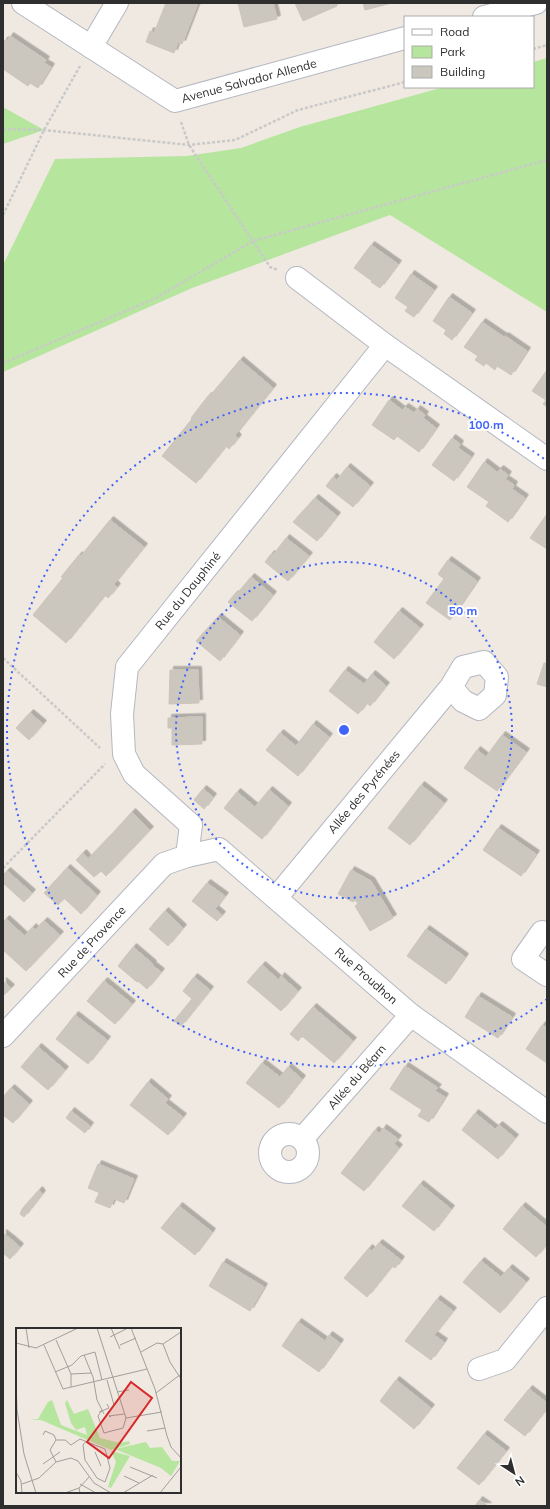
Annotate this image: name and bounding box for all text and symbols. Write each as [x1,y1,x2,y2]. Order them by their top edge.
legend [404,16,534,88]
text: Road [440,24,469,39]
text: Park [440,44,466,59]
street label: Avenue Salvador Allende [180,55,318,106]
text: Building [440,64,485,79]
text: 100 m [468,417,504,432]
street label: Rue du Dauphiné [152,549,224,633]
text: 50 m [449,603,477,618]
centre of rings [337,723,351,737]
street label: Allée des Pyrénées [324,747,403,837]
street label: Rue de Provence [55,903,129,981]
street label: Rue Proudhon [332,944,401,1007]
street label: Allée du Béarn [324,1041,389,1112]
inset map [16,1328,181,1493]
north arrow [494,1453,534,1493]
text: N [512,1473,527,1489]

